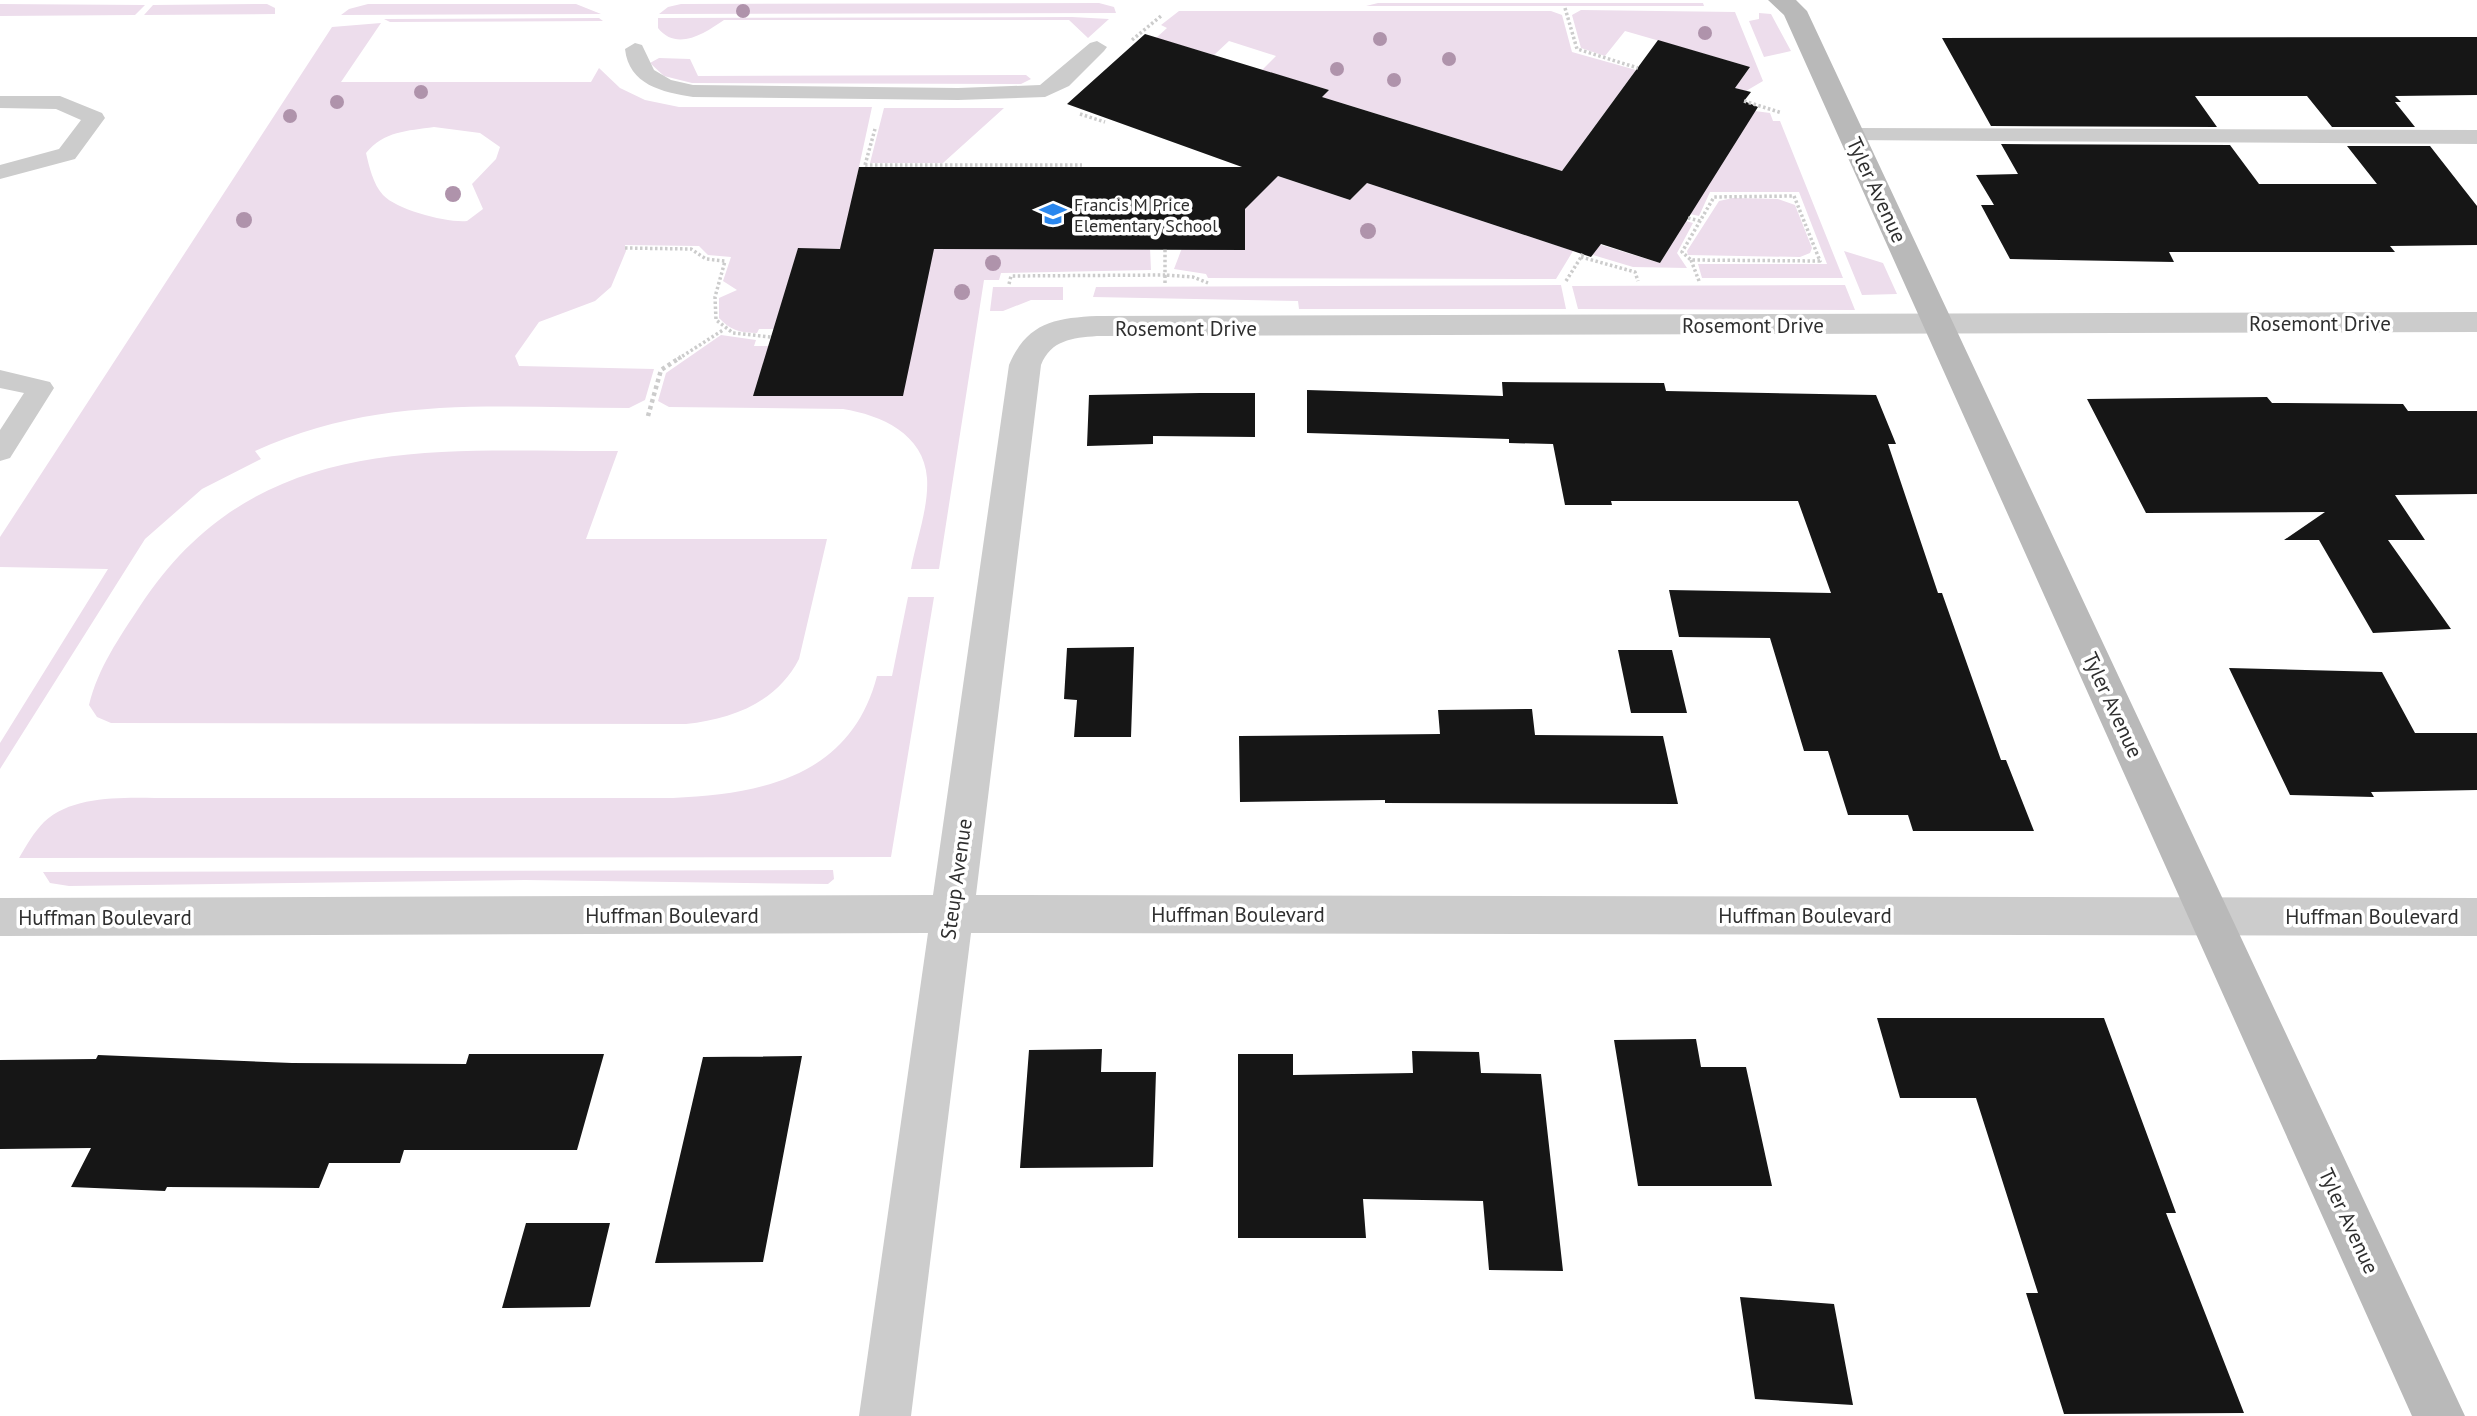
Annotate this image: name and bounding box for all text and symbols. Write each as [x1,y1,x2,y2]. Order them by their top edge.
street label: Tyler Avenue [1841,133,1913,247]
place label: Francis M Price Elementary School [1074,193,1218,237]
school or university icon: Francis M Price Elementary School [1038,199,1068,229]
street label: Rosemont Drive [2249,310,2391,337]
street label: Rosemont Drive [1682,312,1824,339]
street label: Rosemont Drive [1115,315,1257,342]
street label: Tyler Avenue [2077,648,2149,762]
street label: Steup Avenue [934,817,978,941]
street label: Huffman Boulevard [1151,901,1325,928]
street label: Huffman Boulevard [585,902,759,929]
street label: Huffman Boulevard [1718,902,1892,929]
street label: Huffman Boulevard [2285,903,2459,930]
street label: Huffman Boulevard [18,904,192,931]
street label: Tyler Avenue [2313,1164,2385,1278]

